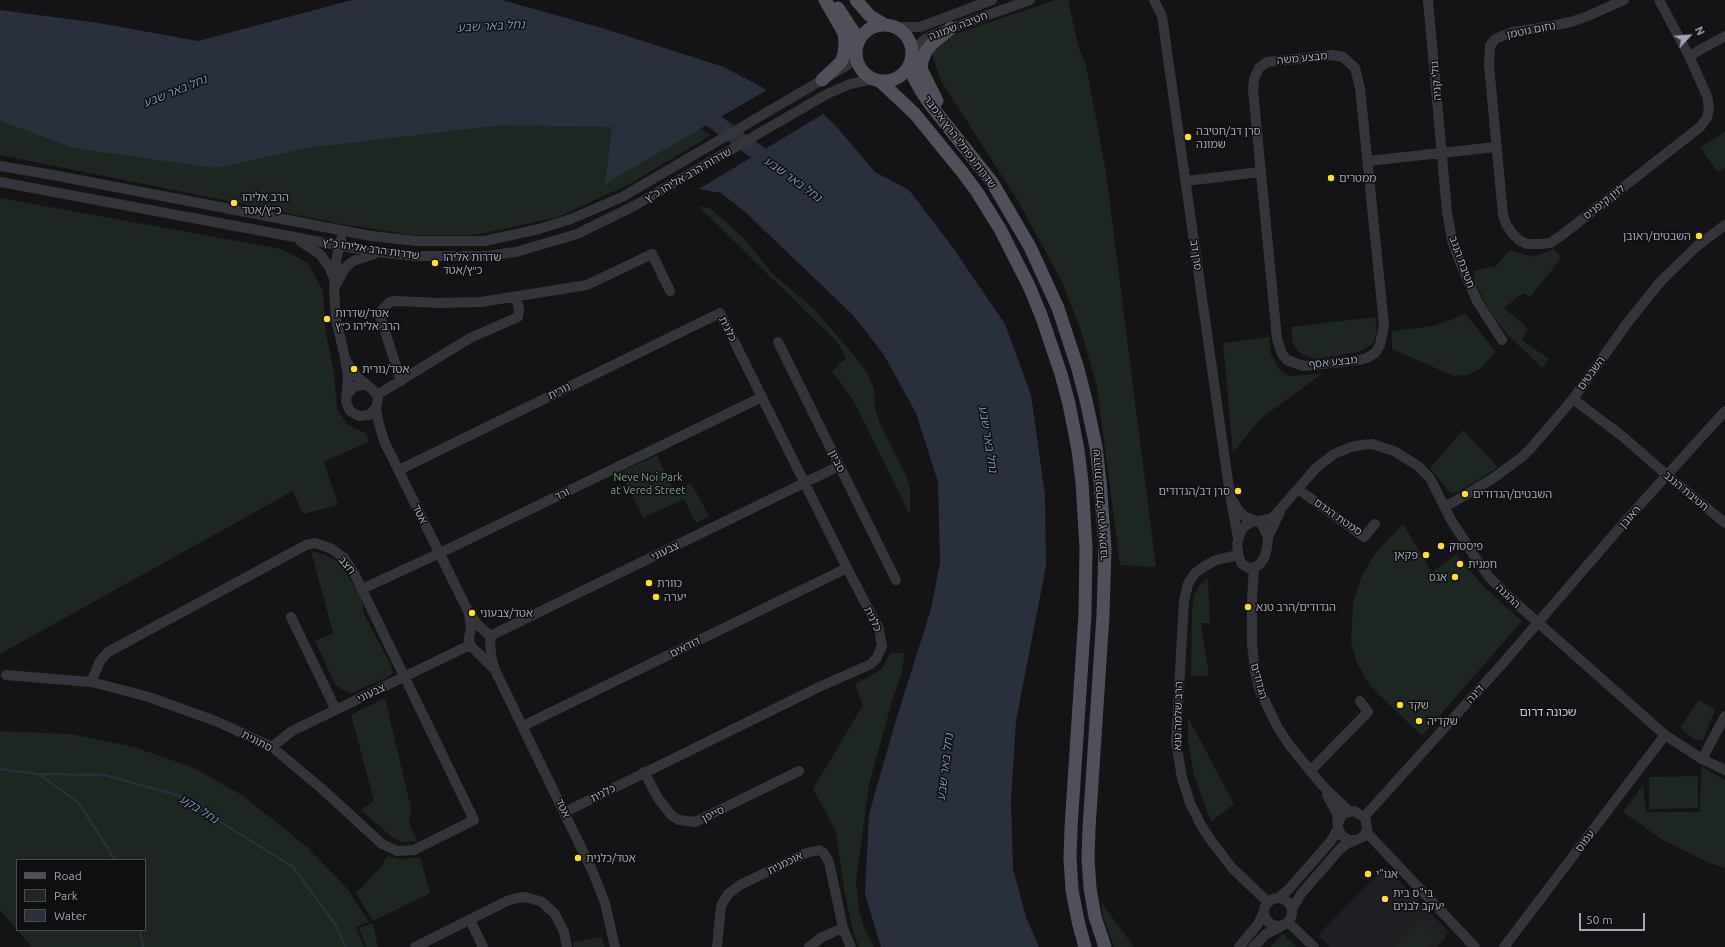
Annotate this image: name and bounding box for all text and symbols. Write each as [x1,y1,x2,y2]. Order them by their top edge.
street label: חטיבה שמונה [927,9,989,43]
north arrow [1669,16,1709,56]
water label: נחל באר שבע [457,17,525,35]
street label: נחום גוטמן [1505,19,1557,41]
text: N [1693,24,1707,37]
street label: מבצע משה [1276,49,1328,67]
street label: גולי קניה [1428,61,1444,101]
water label: נחל באר שבע [141,72,209,110]
street label: שדרות נפתלי הרץ אימבר [921,93,999,191]
place label: סרן דב/חטיבה שמונה [1196,124,1261,150]
marker: סרן דב/חטיבה שמונה [1183,132,1193,142]
street label: שדרות הרב אליהו כ"ץ [642,145,734,205]
water label: נחל באר שבע [761,153,825,205]
place label: ממטרים [1339,171,1376,185]
marker: ממטרים [1326,173,1336,183]
street label: לוין קיפניס [1581,182,1627,222]
place label: הרב אליהו כ״ץ/אטד [242,190,289,216]
marker: הרב אליהו כ״ץ/אטד [229,198,239,208]
place label: השבטים/ראובן [1623,229,1691,243]
marker: השבטים/ראובן [1694,231,1704,241]
street label: חטיבת הנגב [1446,234,1478,290]
street label: שדרות הרב אליהו כ"ץ [322,236,420,262]
street label: סרן דב [1187,239,1205,271]
place label: שדרות אליהו כ״ץ/אטד [443,250,502,276]
marker: שדרות אליהו כ״ץ/אטד [430,258,440,268]
place label: אטד/שדרות הרב אליהו כ״ץ [335,306,400,332]
marker: אטד/שדרות הרב אליהו כ״ץ [322,314,332,324]
street label: כלנית [716,314,740,344]
street label: מבצע אסף [1308,353,1358,371]
street label: השבטים [1574,354,1608,392]
place label: אטד/נורית [362,362,409,376]
marker: אטד/נורית [349,364,359,374]
street label: נורית [545,380,573,402]
water label: נחל באר שבע [976,405,1000,473]
street label: סביון [826,448,848,474]
street label: שדרות נפתלי הרץ אימבר [1089,448,1111,562]
street label: חטיבת הנגב [1661,468,1711,514]
park label: Neve Noi Park at Vered Street [610,470,686,496]
place label: סרן דב/הגדודים [1159,484,1230,498]
street label: ורד [552,485,572,503]
marker: סרן דב/הגדודים [1233,486,1243,496]
place label: השבטים/הגדודים [1473,487,1552,501]
marker: השבטים/הגדודים [1460,489,1470,499]
street label: סמטת הגדם [1311,496,1365,538]
street label: אטד [410,502,430,526]
street label: ראובן [1616,503,1644,531]
street label: צבעוני [649,539,681,563]
place label: פיסטוק [1449,539,1483,553]
marker: פיסטוק [1436,541,1446,551]
place label: פקאן [1394,548,1418,562]
marker: פקאן [1421,550,1431,560]
street label: חצב [336,553,358,577]
place label: חמנית [1468,557,1497,571]
marker: חמנית [1455,559,1465,569]
place label: אגס [1429,570,1447,584]
marker: אגס [1450,572,1460,582]
place label: כוורת [657,576,682,590]
marker: כוורת [644,578,654,588]
street label: ההגנה [1493,581,1523,611]
place label: יערה [664,590,686,604]
marker: יערה [651,592,661,602]
place label: הגדודים/הרב טנא [1256,600,1336,614]
marker: הגדודים/הרב טנא [1243,602,1253,612]
street label: כלנית [861,604,885,634]
place label: אטד/צבעוני [480,606,533,620]
marker: אטד/צבעוני [467,608,477,618]
street label: דודאים [668,634,702,660]
street label: הגדודים [1248,662,1270,700]
street label: צבעוני [355,681,387,705]
street label: הרב שלמה טנא [1171,681,1185,751]
street label: דינה [1463,682,1487,706]
place label: שקד [1408,698,1429,712]
marker: שקד [1395,700,1405,710]
district label: שכונה דרום [1519,705,1577,719]
place label: שקדיה [1427,714,1458,728]
marker: שקדיה [1414,716,1424,726]
street label: סתונית [240,728,274,754]
water label: נחל באר שבע [934,733,956,801]
street label: כלנית [588,781,618,805]
water label: נחל בקע [177,791,221,827]
street label: אטד [553,796,573,820]
street label: סייפן [700,803,726,825]
street label: עמוס [1572,827,1598,855]
street label: אוכמנית [765,849,805,877]
place label: אטד/כלנית [586,851,636,865]
marker: אטד/כלנית [573,853,583,863]
legend [16,859,146,931]
place label: אגו"י [1376,867,1398,881]
text: Road [54,869,82,882]
marker: אגו"י [1363,869,1373,879]
place label: בי"ס בית יעקב לבנים [1393,886,1445,912]
text: Park [54,889,78,902]
marker: בי"ס בית יעקב לבנים [1380,894,1390,904]
scale bar [1581,905,1647,931]
text: Water [54,909,87,922]
text: 50 m [1586,913,1613,926]

